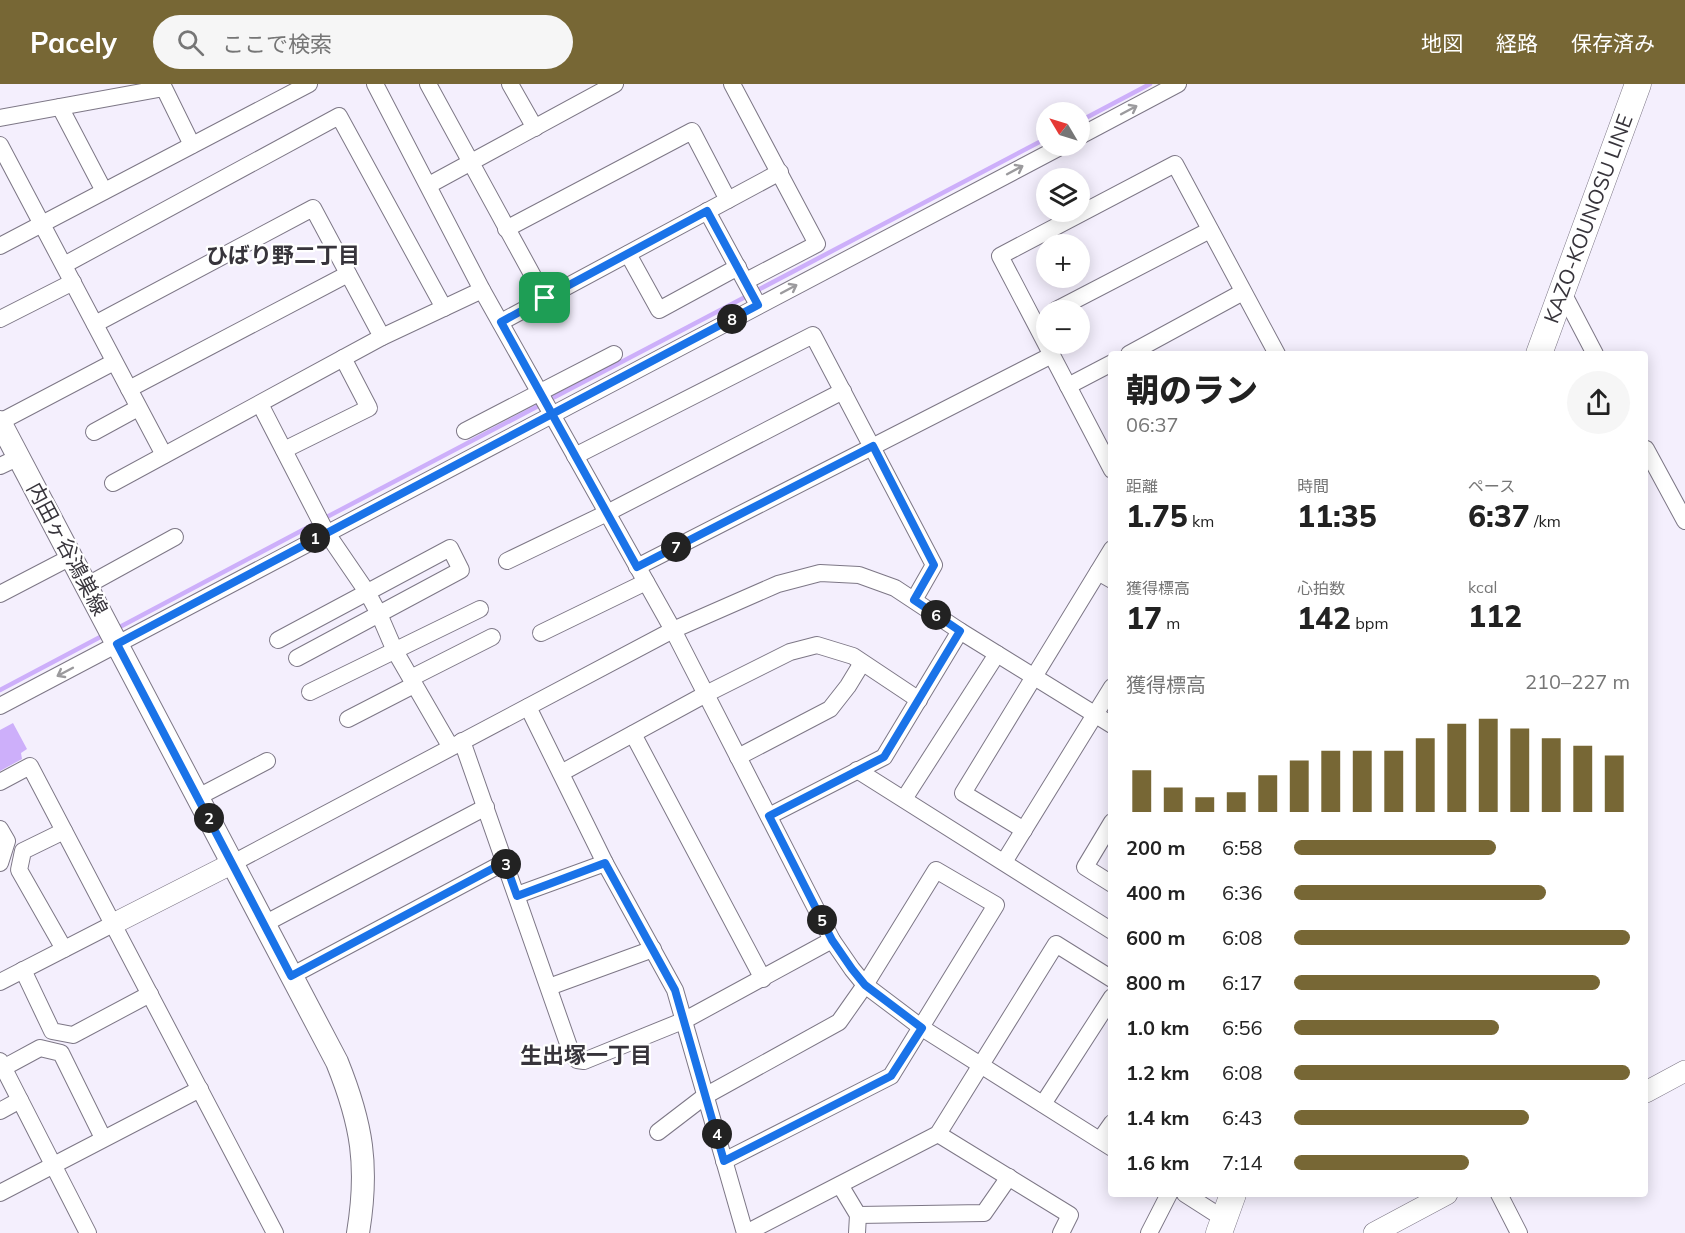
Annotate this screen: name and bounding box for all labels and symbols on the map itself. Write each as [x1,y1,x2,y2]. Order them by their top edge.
north arrow [1036,102,1090,156]
one-way arrow [1120,104,1137,116]
street label: KAZO-KOUNOSU LINE [1537,110,1638,326]
one-way arrow [1006,164,1023,176]
district label: ひばり野二丁目 [206,241,360,269]
pin [519,272,570,323]
one-way arrow [780,283,798,294]
pin: 8 [717,304,747,334]
street label: 内田ヶ谷鴻巣線 [22,478,114,620]
pin: 1 [300,523,330,553]
pin: 7 [661,532,691,562]
pin: 6 [921,600,951,630]
one-way arrow [56,666,74,678]
pin: 2 [194,803,224,833]
pin: 3 [491,849,521,879]
pin: 5 [807,905,837,935]
district label: 生出塚一丁目 [520,1041,652,1069]
pin: 4 [702,1119,732,1149]

